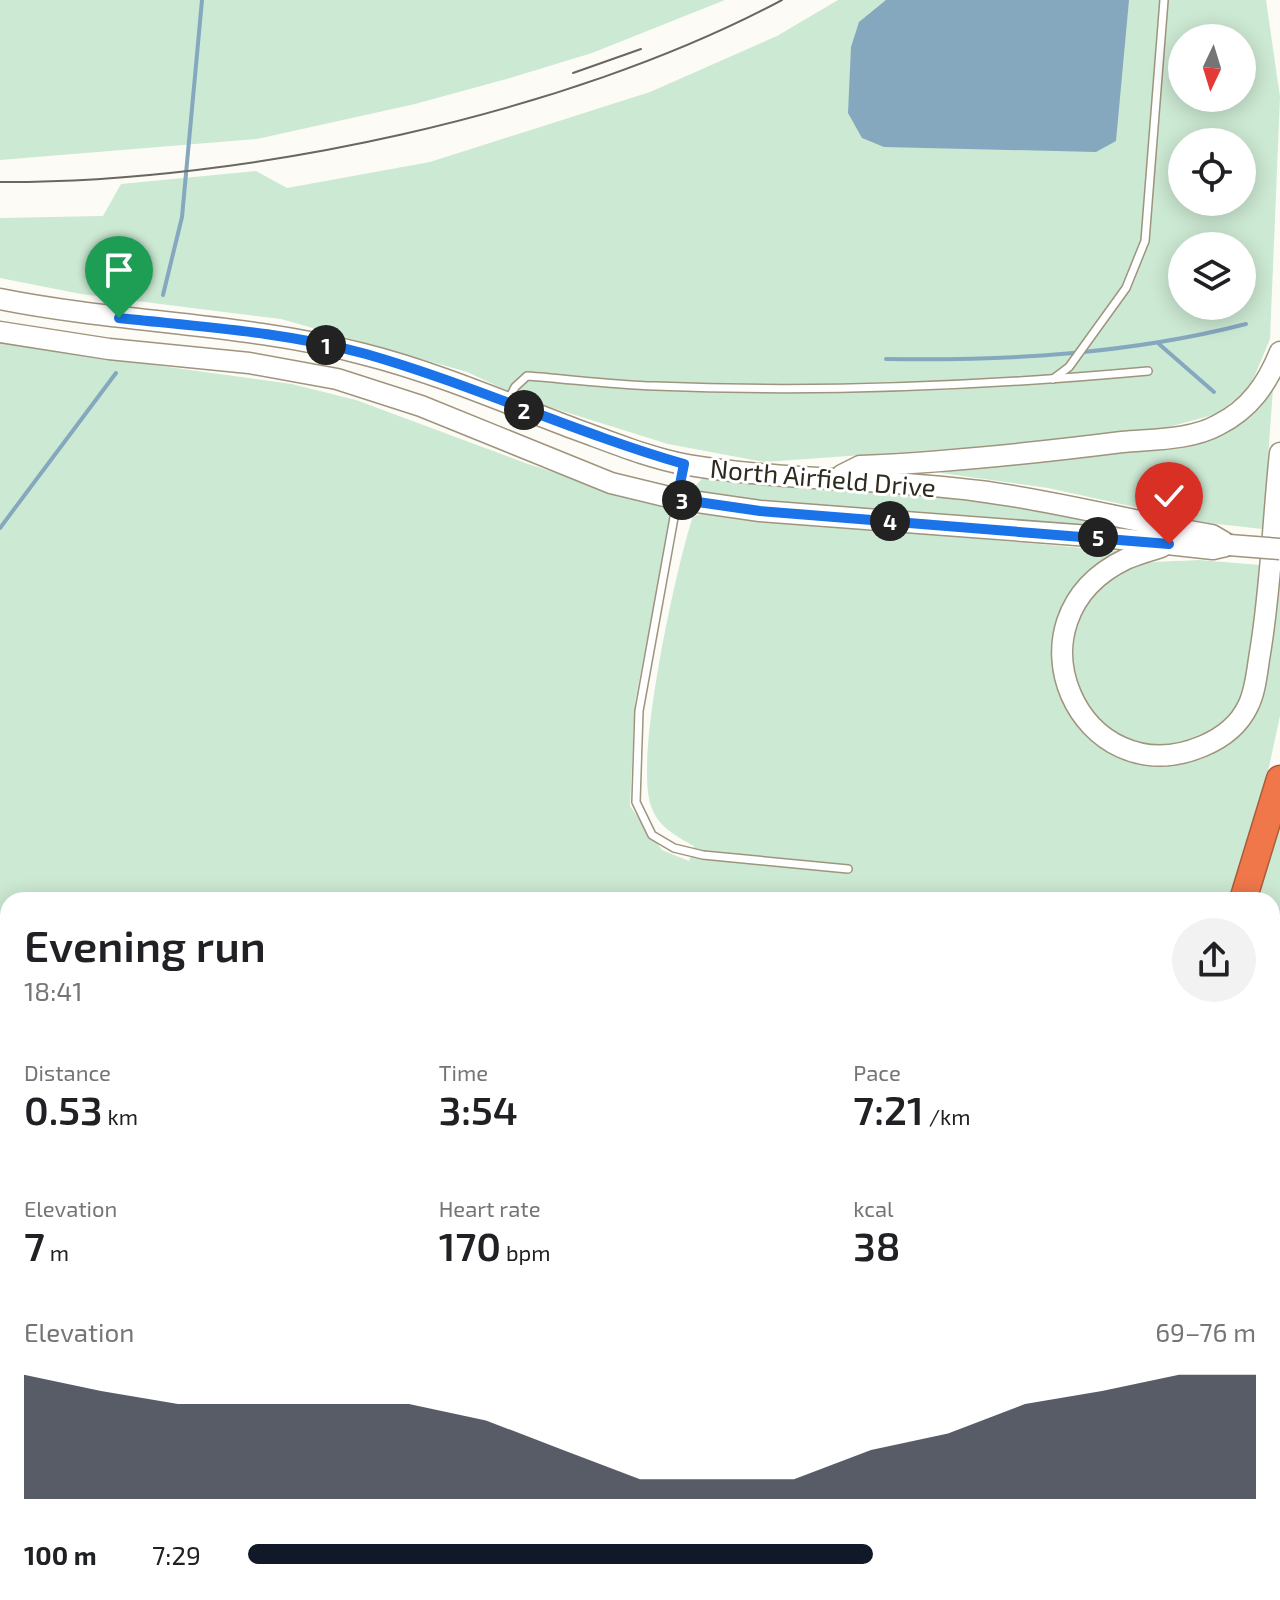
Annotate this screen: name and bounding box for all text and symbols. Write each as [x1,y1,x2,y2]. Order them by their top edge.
north arrow [1168,24,1256,112]
map controls [1168,24,1256,320]
button: locate [1168,128,1256,216]
button: layers [1168,232,1256,320]
pin [85,236,153,318]
icon: arrive [97,248,141,292]
pin: 1 [306,325,346,365]
text: 1 [321,332,331,358]
pin: 2 [504,390,544,430]
text: 2 [518,397,530,423]
street label: North Airfield Drive [709,452,937,502]
pin [1135,462,1203,544]
icon: check [1147,474,1191,518]
pin: 3 [662,480,702,520]
text: 3 [676,487,688,513]
pin: 4 [870,501,910,541]
text: 4 [883,508,897,534]
pin: 5 [1078,517,1118,557]
text: 5 [1092,524,1104,550]
text: Evening run [24,918,266,971]
button: share [1172,918,1256,1002]
text: 18:41 [24,975,83,1006]
text: Distance [24,1059,111,1085]
text: Time [439,1059,488,1085]
text: Pace [853,1059,901,1085]
text: 0.53 [24,1085,103,1133]
text: 3:54 [439,1085,518,1133]
text: 7:21 [853,1085,924,1133]
text: km [103,1103,138,1129]
text: /km [924,1103,971,1129]
text: Elevation [24,1195,117,1221]
text: Heart rate [439,1195,540,1221]
text: kcal [853,1195,894,1221]
text: 7 [24,1221,45,1269]
text: 170 [439,1221,501,1269]
text: 38 [853,1221,900,1269]
text: m [45,1239,69,1265]
text: bpm [501,1239,550,1265]
text: Elevation [24,1316,134,1347]
text: 69–76 m [1155,1316,1256,1347]
text: 100 m [24,1539,97,1570]
text: 7:29 [152,1539,201,1570]

